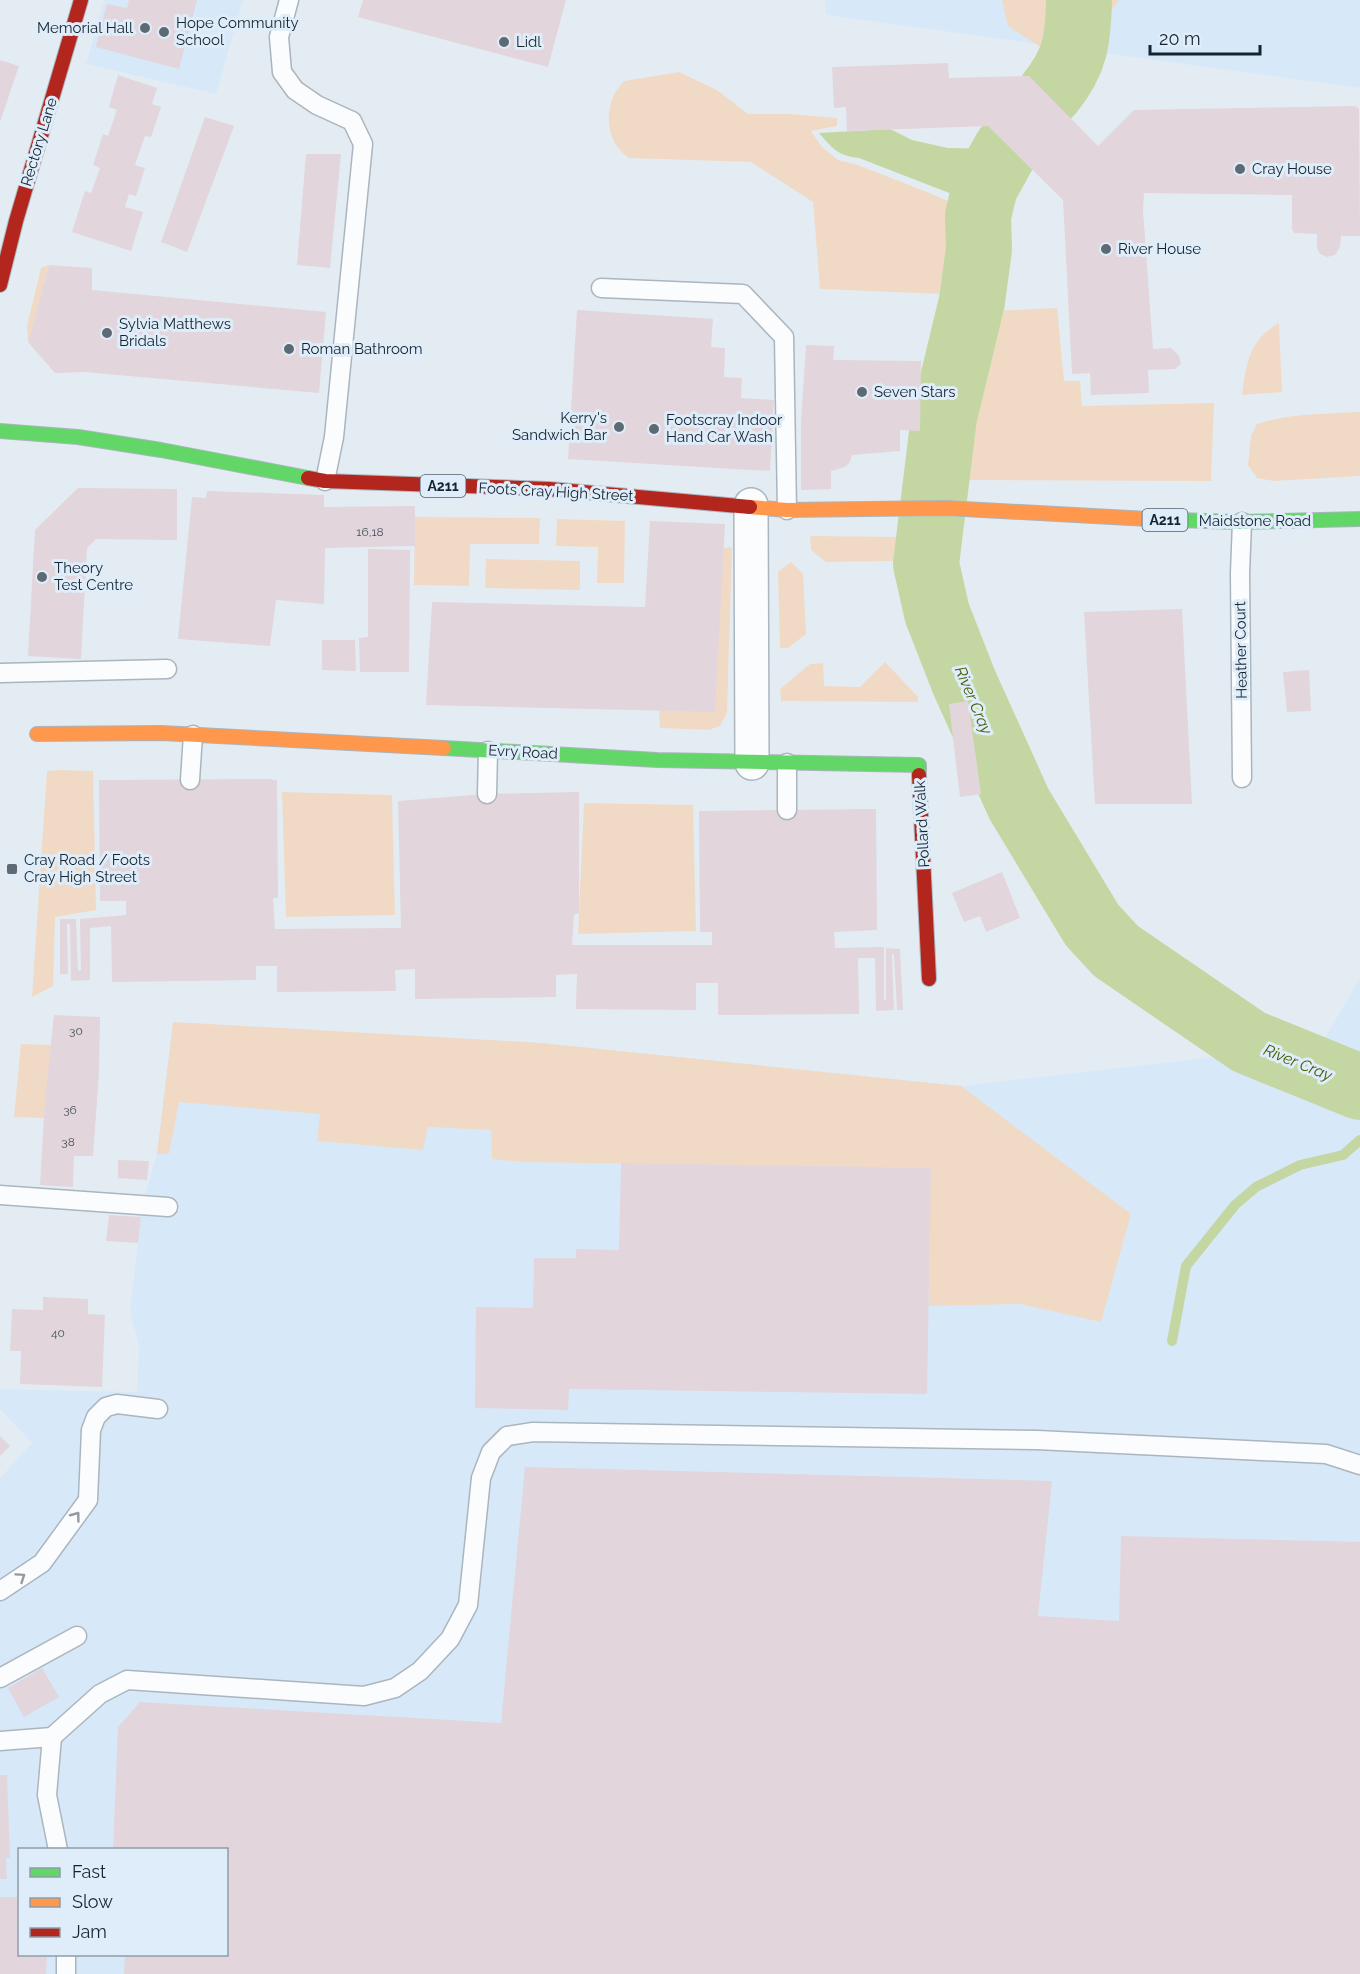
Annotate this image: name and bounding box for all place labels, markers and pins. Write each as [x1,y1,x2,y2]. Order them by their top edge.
place label: Hope Community School [176,14,299,49]
place label: Memorial Hall [37,19,134,37]
marker: Memorial Hall [138,21,152,35]
marker: Hope Community School [157,25,171,39]
place label: Lidl [516,33,542,51]
marker: Lidl [497,35,511,49]
place label: Cray House [1252,160,1332,178]
marker: Cray House [1233,162,1247,176]
place label: River House [1118,240,1201,258]
marker: River House [1099,242,1113,256]
place label: Sylvia Matthews Bridals [119,315,231,350]
marker: Sylvia Matthews Bridals [100,326,114,340]
place label: Roman Bathroom [301,340,423,358]
marker: Roman Bathroom [282,342,296,356]
place label: Seven Stars [874,383,955,401]
marker: Seven Stars [855,385,869,399]
place label: Kerry's Sandwich Bar [512,409,608,444]
place label: Footscray Indoor Hand Car Wash [666,411,783,446]
marker: Kerry's Sandwich Bar [612,420,626,434]
marker: Footscray Indoor Hand Car Wash [647,422,661,436]
place label: Theory Test Centre [54,559,133,594]
marker: Theory Test Centre [35,570,49,584]
place label: Cray Road / Foots Cray High Street [24,851,150,886]
marker: Cray Road / Foots Cray High Street [5,862,19,876]

